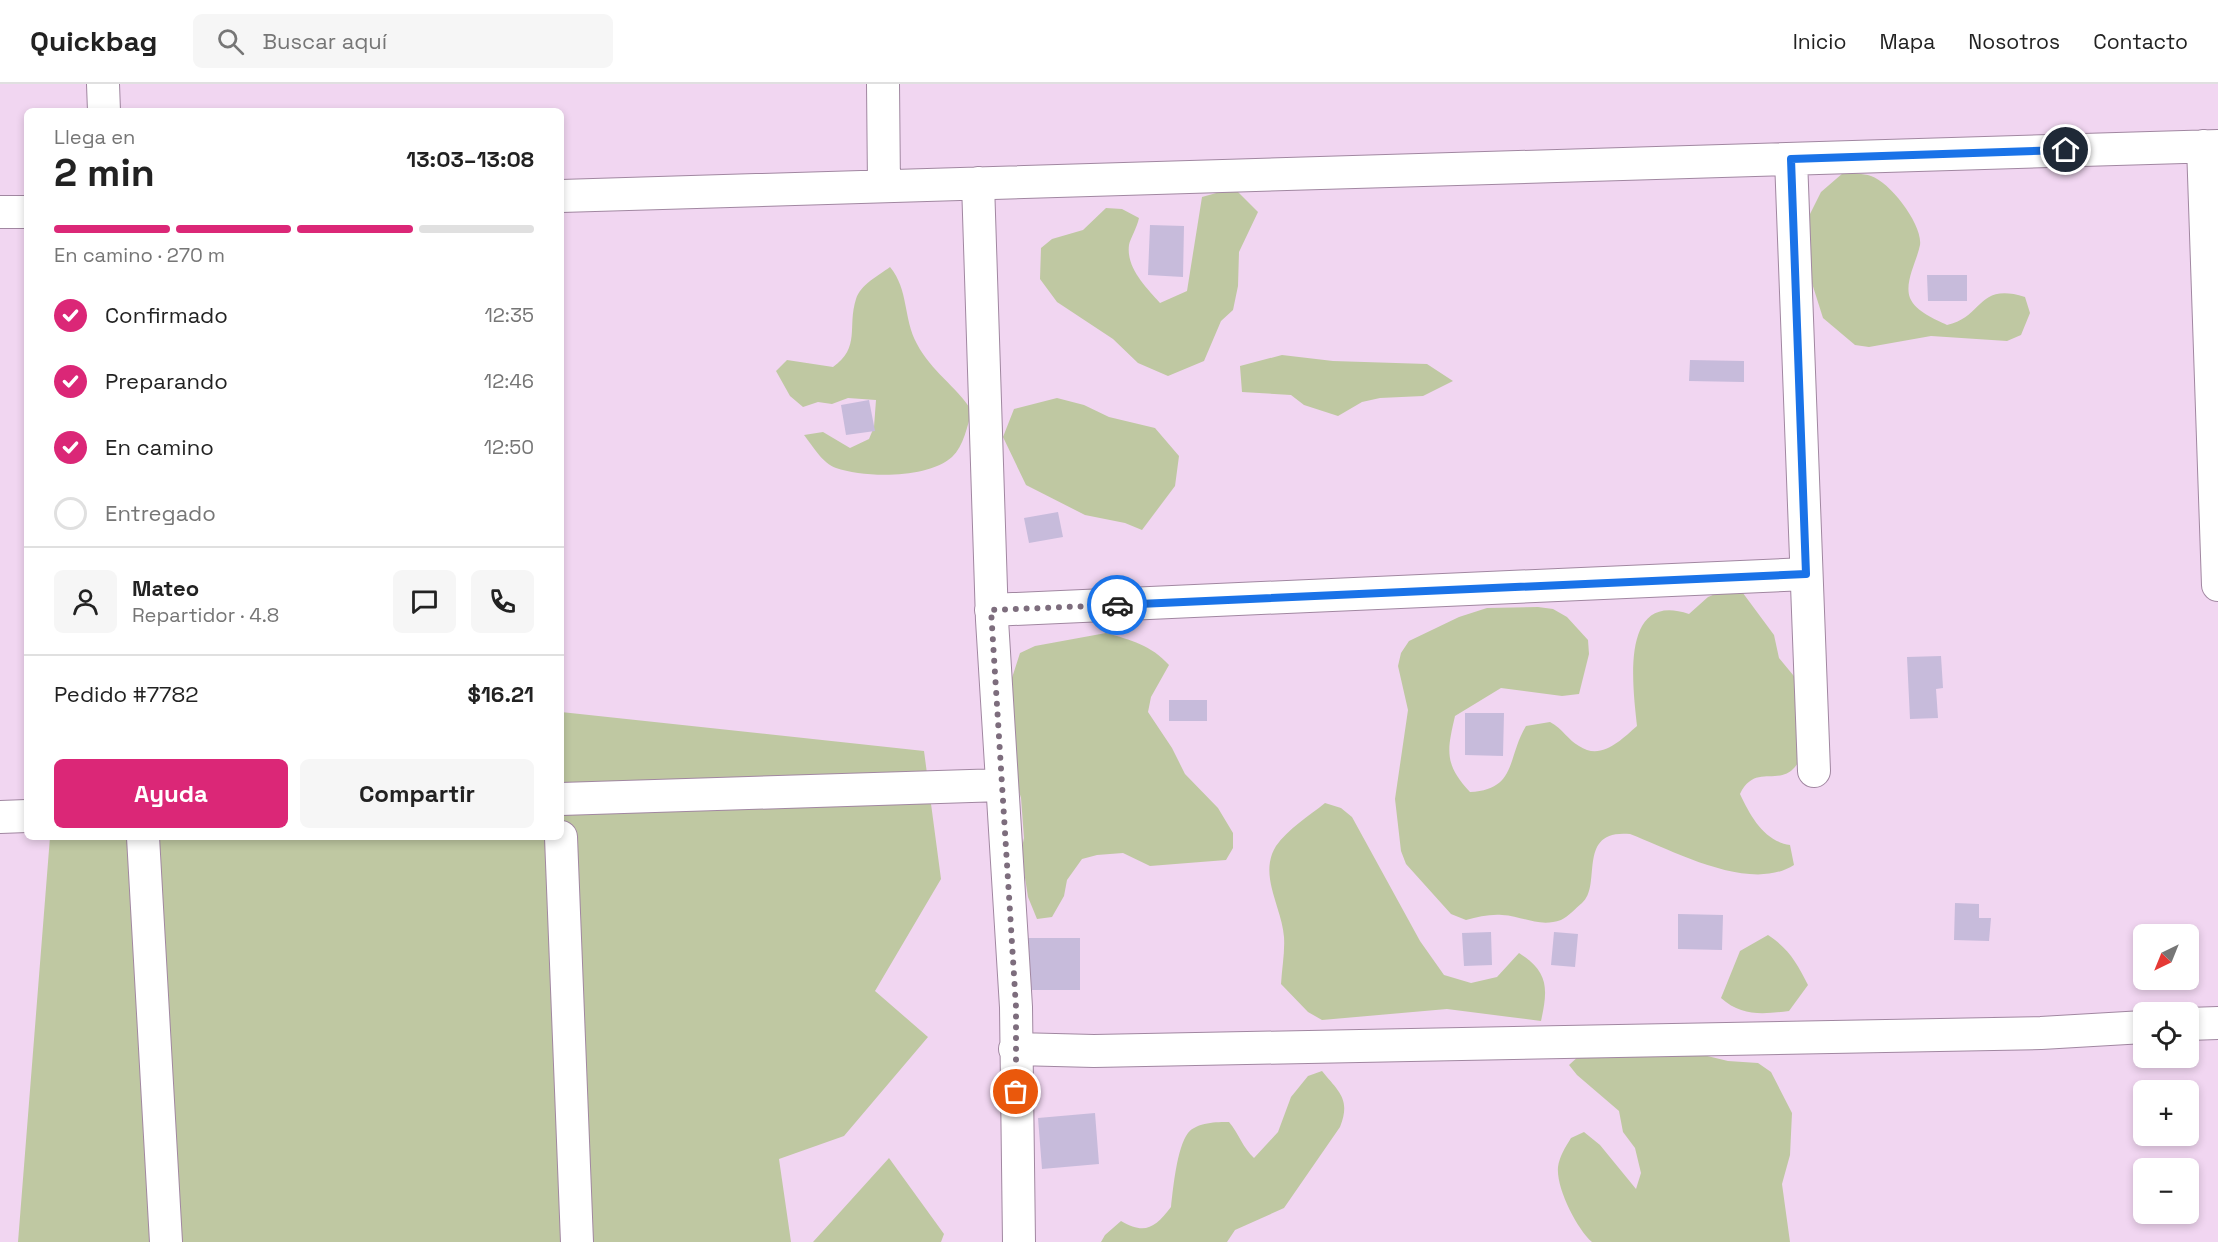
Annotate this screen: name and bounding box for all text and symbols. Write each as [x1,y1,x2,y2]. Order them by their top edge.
search box [193,14,613,68]
text: Quickbag [30,23,157,59]
icon: search [214,25,247,58]
text: Buscar aquí [262,27,387,55]
text: Inicio [1793,28,1847,55]
text: Mapa [1880,28,1935,55]
text: Nosotros [1968,28,2060,55]
text: Contacto [2093,28,2188,55]
text: Llega en [54,124,135,150]
pin [2040,124,2091,175]
icon: home [2049,133,2082,166]
text: 13:03–13:08 [406,145,534,173]
text: 2 min [54,148,155,197]
text: En camino · 270 m [54,242,225,268]
icon: check [54,299,87,332]
text: Confirmado [105,301,228,329]
text: 12:35 [484,302,534,328]
icon: check [54,365,87,398]
text: Preparando [105,367,228,395]
text: 12:46 [484,368,534,394]
icon: check [54,431,87,464]
text: En camino [105,433,214,461]
text: 12:50 [484,434,534,460]
text: Entregado [105,499,216,527]
button: person [54,570,117,633]
button: chat [393,570,456,633]
button: phone [471,570,534,633]
text: Mateo [132,574,199,602]
courier [1087,575,1147,635]
icon: car [1101,589,1134,622]
text: Repartidor · 4.8 [132,602,279,628]
text: Pedido #7782 [54,680,198,708]
text: $16.21 [468,680,534,708]
button: Ayuda [54,759,288,828]
button: Compartir [300,759,534,828]
north arrow [2133,924,2199,990]
map controls [2133,924,2199,1224]
button: locate [2133,1002,2199,1068]
pin [990,1066,1041,1117]
icon: bag [999,1075,1032,1108]
button: + [2133,1080,2199,1146]
button: − [2133,1158,2199,1224]

